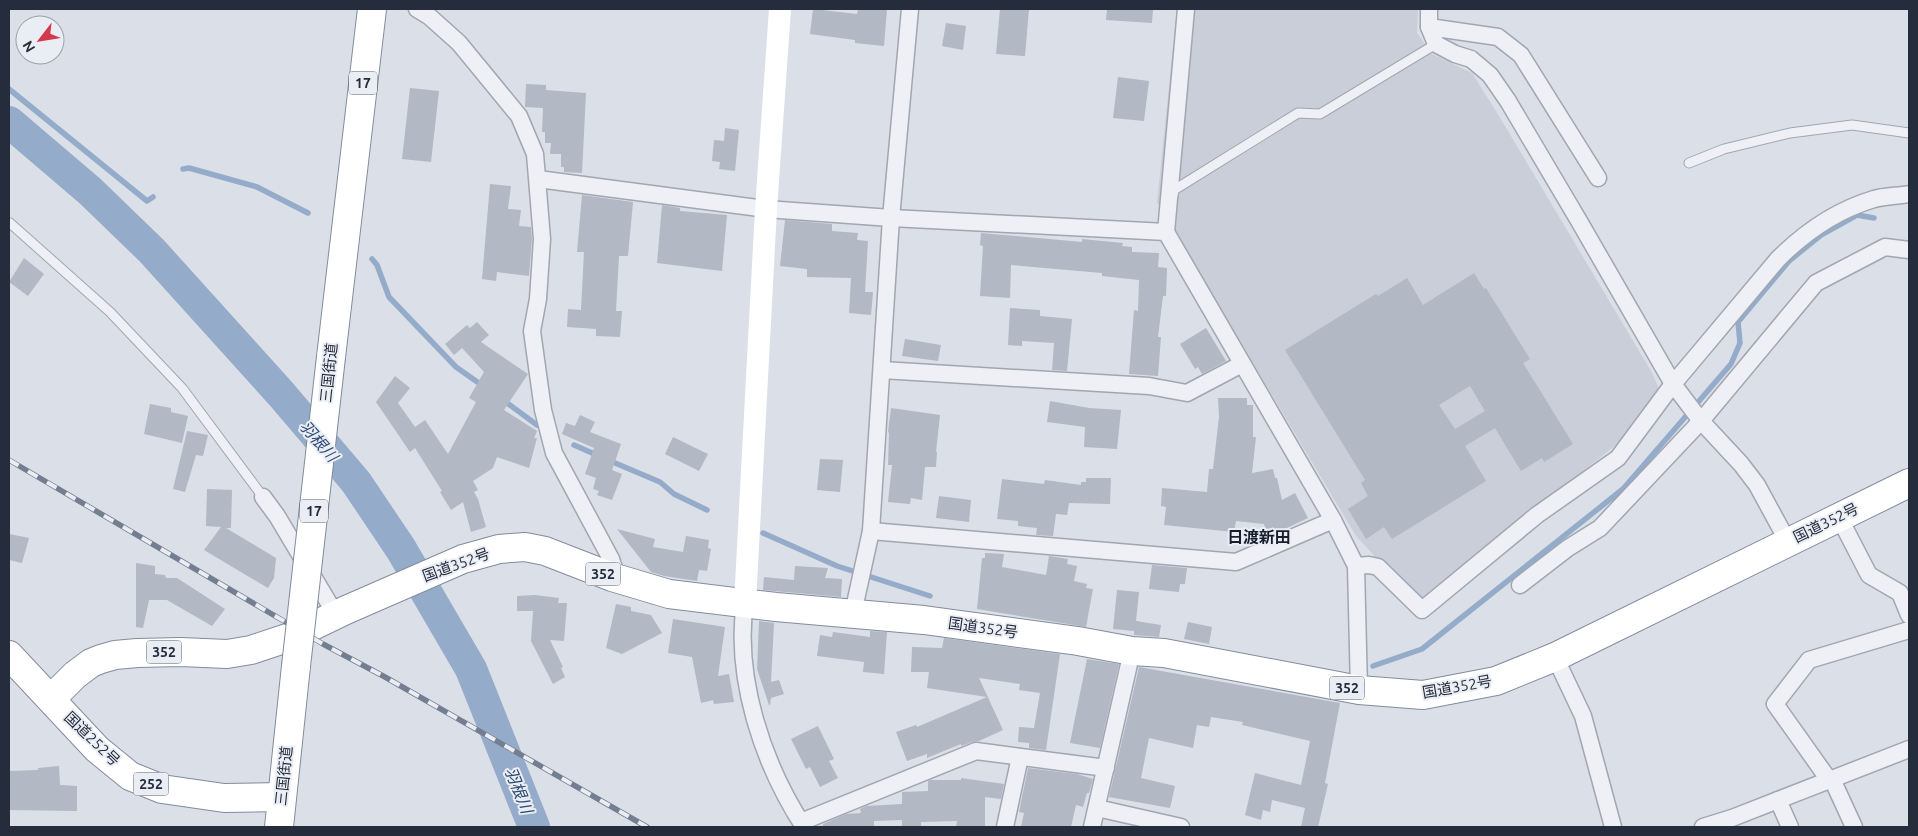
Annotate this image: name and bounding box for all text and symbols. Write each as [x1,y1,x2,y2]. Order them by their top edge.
north arrow [15,15,65,65]
text: N [19,38,38,55]
road number: 17 [349,72,377,95]
street label: 三国街道 [317,342,340,404]
water label: 羽根川 [296,417,343,467]
street label: 国道352号 [1790,499,1861,546]
road number: 17 [300,500,328,522]
district label: 日渡新田 [1227,528,1291,546]
street label: 国道352号 [420,545,492,585]
road number: 352 [586,562,620,586]
street label: 国道352号 [947,614,1019,641]
road number: 352 [146,640,182,664]
street label: 国道352号 [1421,672,1493,701]
road number: 352 [1330,676,1364,700]
street label: 国道252号 [61,708,124,769]
street label: 三国街道 [272,745,295,807]
water label: 羽根川 [502,764,537,817]
road number: 252 [134,772,168,796]

